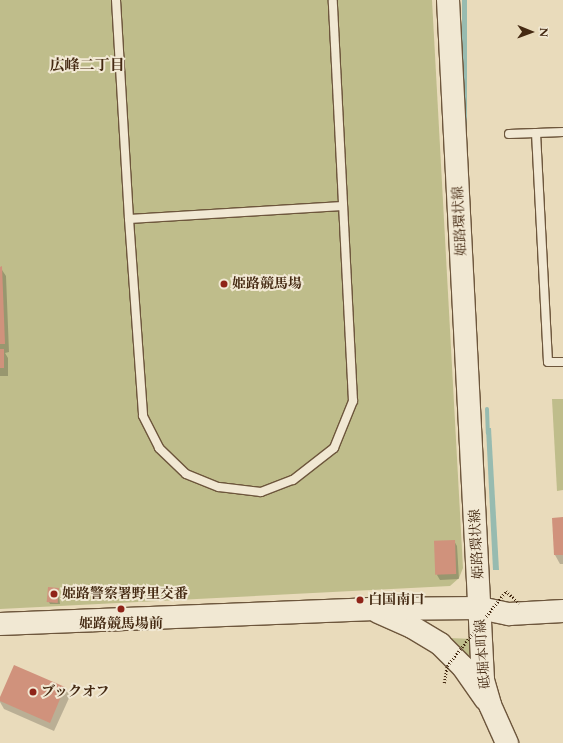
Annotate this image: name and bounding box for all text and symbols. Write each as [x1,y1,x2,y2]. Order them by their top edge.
north arrow [511,12,551,52]
text: N [536,27,551,37]
district label: 広峰二丁目 [50,57,124,75]
street label: 姫路環状線 [450,186,470,256]
place label: 姫路競馬場 [232,276,302,292]
marker: 姫路競馬場 [219,279,229,289]
street label: 姫路環状線 [467,509,487,579]
place label: 姫路警察署野里交番 [62,586,188,602]
marker: 姫路警察署野里交番 [49,589,59,599]
place label: 白国南口 [368,592,424,608]
marker: 白国南口 [355,595,365,605]
marker: 姫路競馬場前 [116,604,126,614]
place label: 姫路競馬場前 [79,616,163,632]
street label: 砥堀本町線 [472,618,494,690]
place label: ブックオフ [41,684,111,700]
marker: ブックオフ [28,687,38,697]

